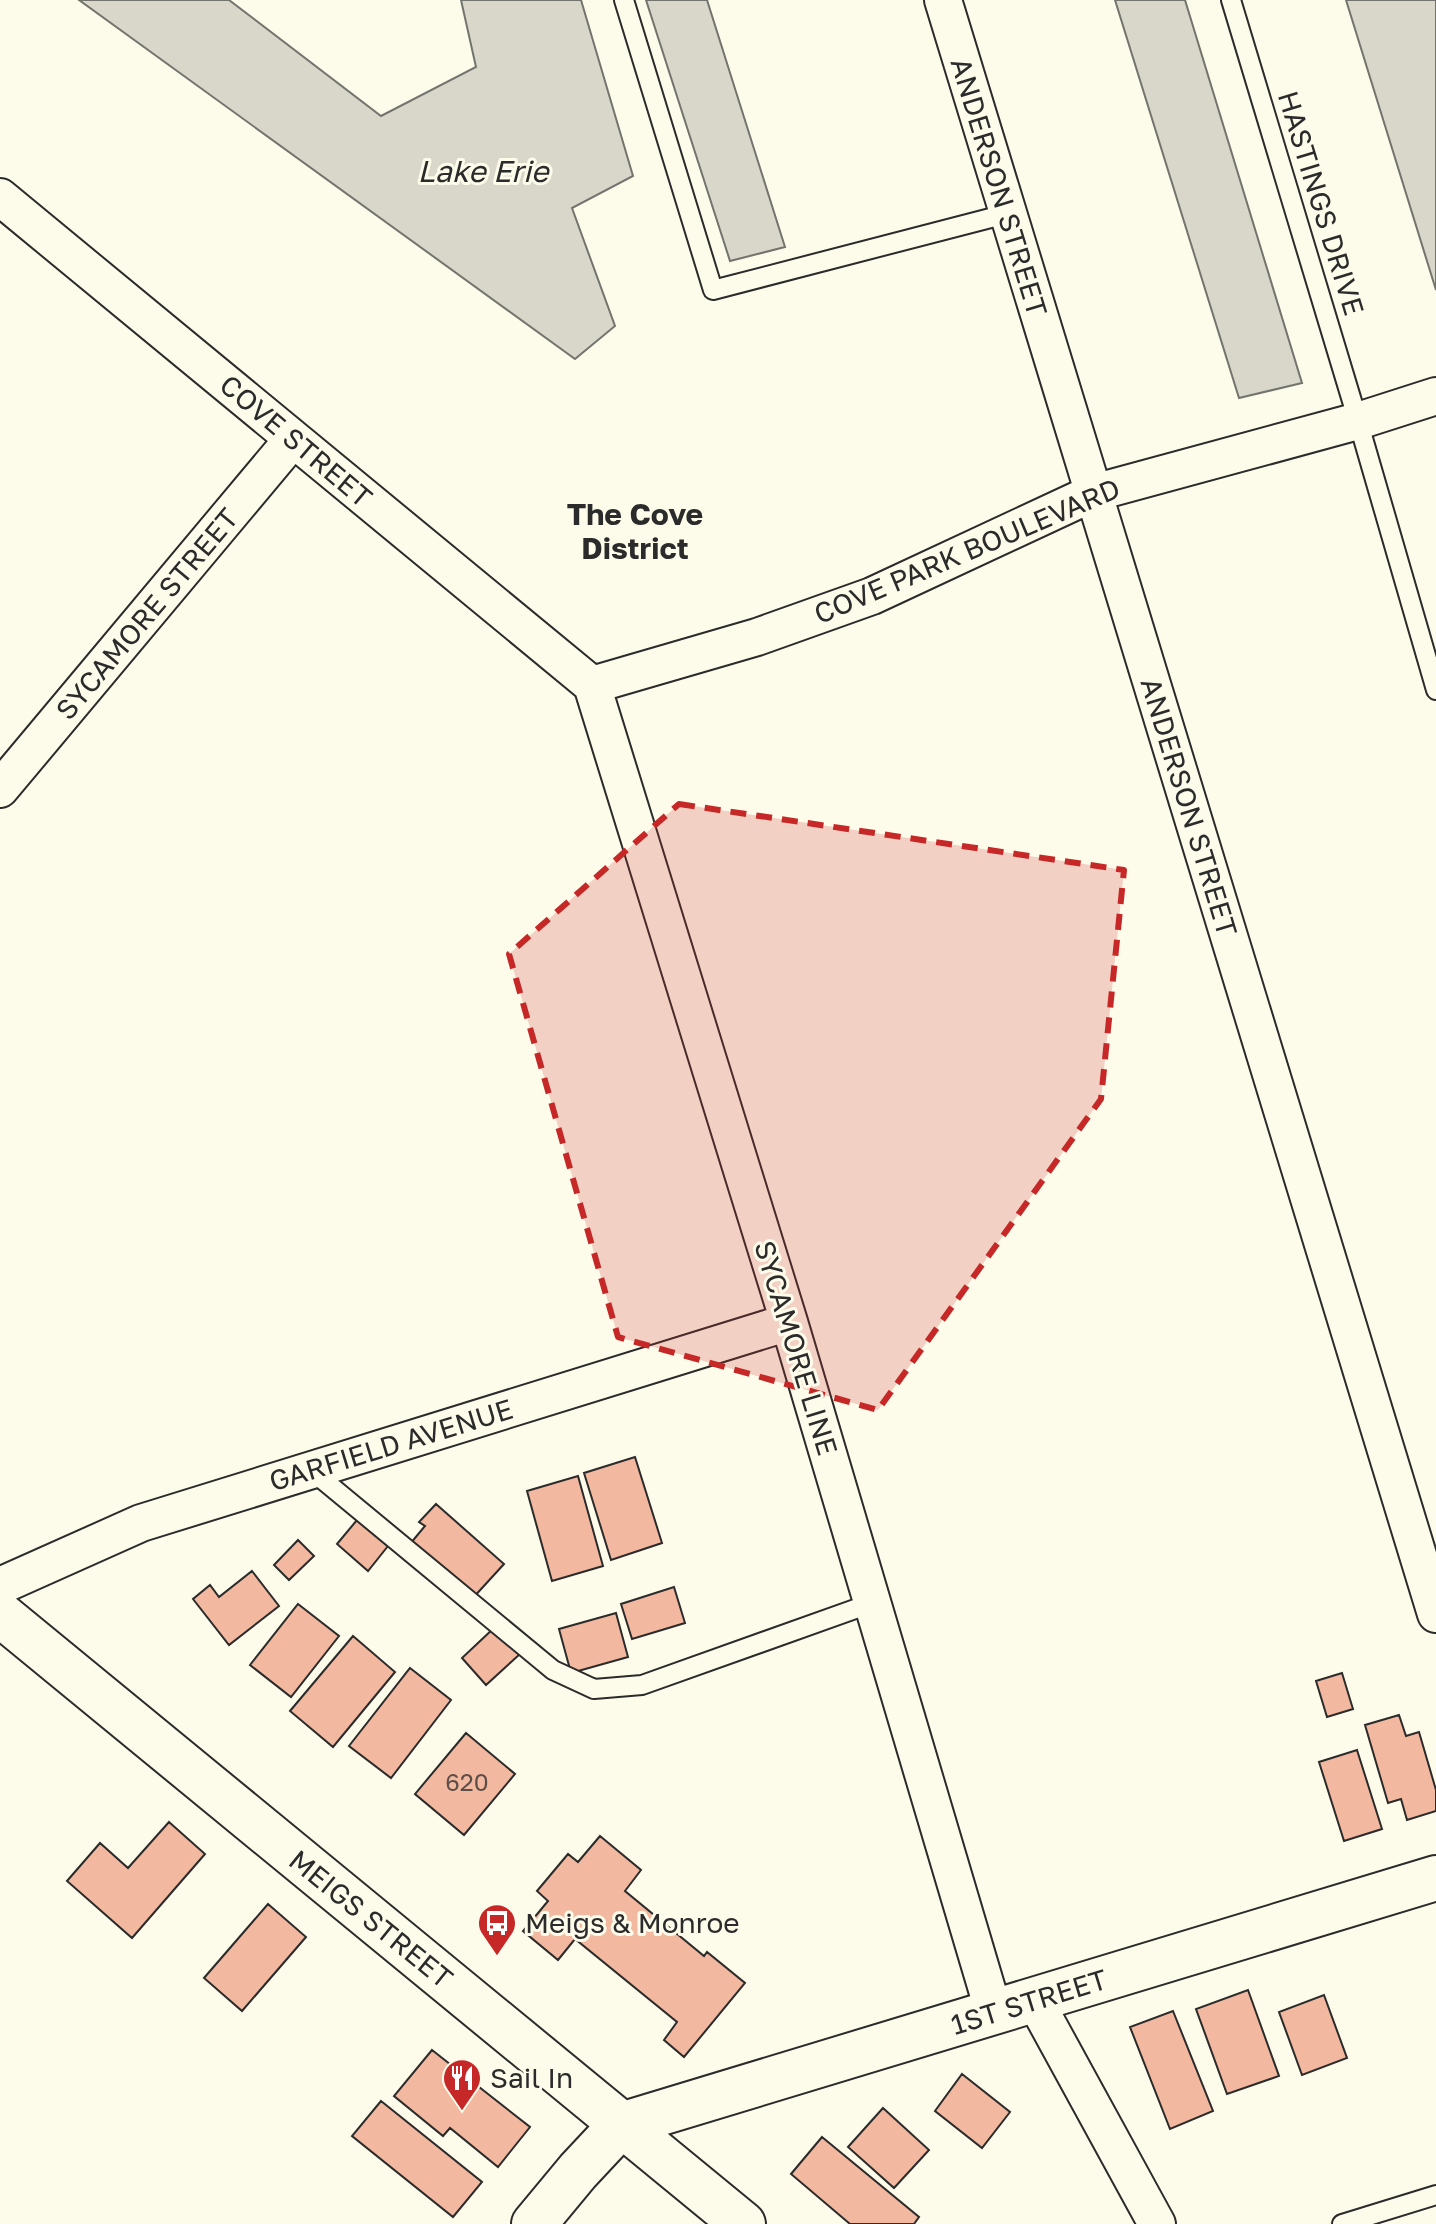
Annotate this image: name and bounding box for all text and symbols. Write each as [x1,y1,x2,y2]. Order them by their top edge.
street label: ANDERSON STREET [944,54,1055,320]
street label: HASTINGS DRIVE [1272,87,1371,319]
water label: Lake Erie [417,153,551,189]
street label: COVE STREET [214,368,379,514]
street label: COVE PARK BOULEVARD [809,471,1125,630]
district label: The Cove District [567,496,703,566]
street label: SYCAMORE STREET [49,501,245,726]
street label: ANDERSON STREET [1134,674,1245,940]
street label: SYCAMORE LINE [748,1237,845,1459]
street label: GARFIELD AVENUE [265,1392,517,1497]
house number: 620 [445,1767,489,1796]
street label: MEIGS STREET [283,1843,460,1995]
bus stop icon: Meigs & Monroe [476,1902,518,1957]
place label: Meigs & Monroe [525,1906,739,1939]
street label: 1ST STREET [947,1962,1111,2041]
restaurant icon: Sail In [441,2057,483,2112]
place label: Sail In [490,2061,573,2094]

